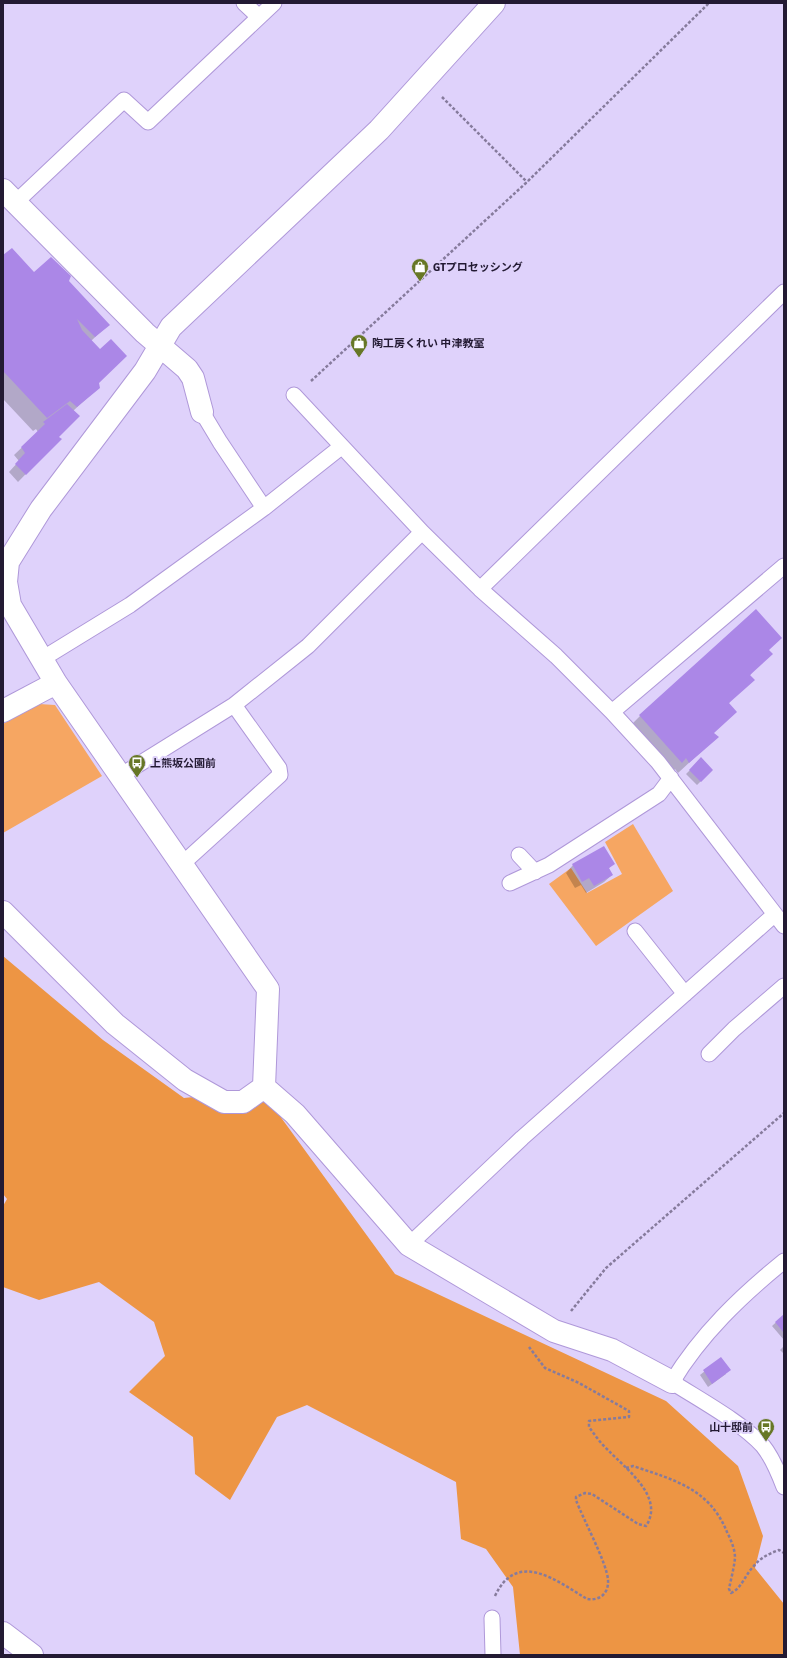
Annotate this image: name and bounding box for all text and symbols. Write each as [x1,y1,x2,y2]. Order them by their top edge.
shop icon: GTプロセッシング [410,257,430,282]
place label: GTプロセッシング [433,261,523,274]
shop icon: 陶工房くれい 中津教室 [349,333,369,358]
place label: 陶工房くれい 中津教室 [372,337,484,350]
bus stop icon: 上熊坂公園前 [127,753,147,778]
place label: 上熊坂公園前 [150,757,216,770]
bus stop icon: 山十邸前 [756,1417,776,1442]
place label: 山十邸前 [709,1421,753,1434]

